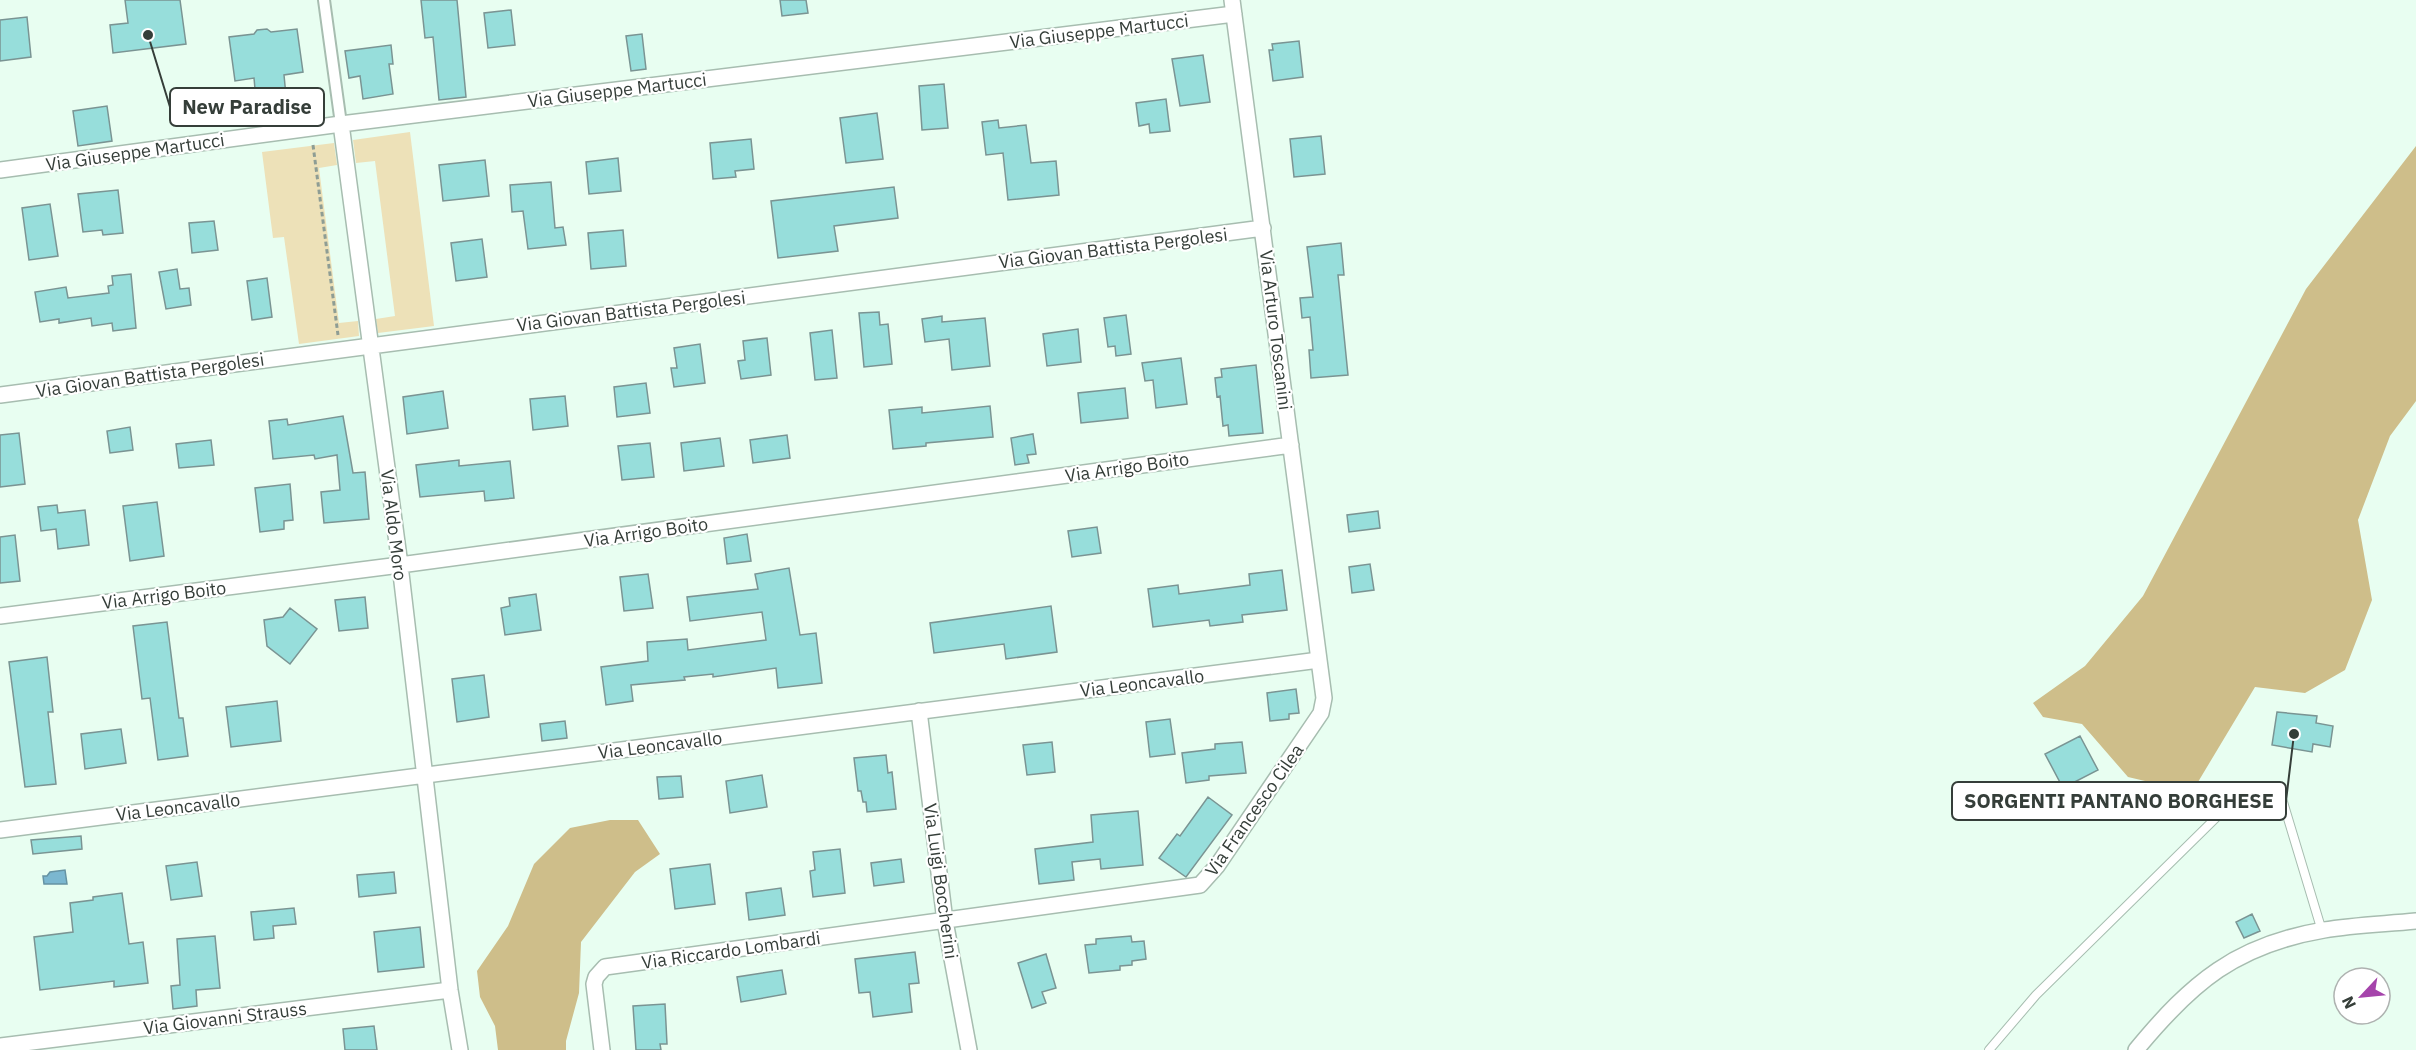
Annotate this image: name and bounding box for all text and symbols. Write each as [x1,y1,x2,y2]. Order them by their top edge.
street label: Via Giuseppe Martucci [1008,9,1190,53]
street label: Via Giuseppe Martucci [526,68,708,112]
callout: New Paradise [170,88,324,126]
text: New Paradise [182,93,312,120]
street label: Via Giuseppe Martucci [44,128,226,176]
street label: Via Giovan Battista Pergolesi [997,223,1229,273]
street label: Via Arturo Toscanini [1255,249,1297,411]
street label: Via Giovan Battista Pergolesi [515,286,747,336]
street label: Via Giovan Battista Pergolesi [34,348,266,402]
street label: Via Arrigo Boito [1064,447,1190,487]
street label: Via Aldo Moro [376,468,412,582]
street label: Via Arrigo Boito [583,512,709,552]
street label: Via Arrigo Boito [101,576,227,614]
street label: Via Leoncavallo [1079,664,1205,702]
street label: Via Leoncavallo [597,726,723,764]
street label: Via Francesco Cilea [1200,739,1308,881]
callout: SORGENTI PANTANO BORGHESE [1952,782,2286,820]
text: SORGENTI PANTANO BORGHESE [1964,787,2274,814]
street label: Via Leoncavallo [115,788,241,826]
street label: Via Luigi Boccherini [919,802,963,960]
street label: Via Riccardo Lombardi [640,926,822,974]
north arrow [2332,966,2392,1026]
text: N [2337,993,2360,1012]
street label: Via Giovanni Strauss [142,997,308,1039]

